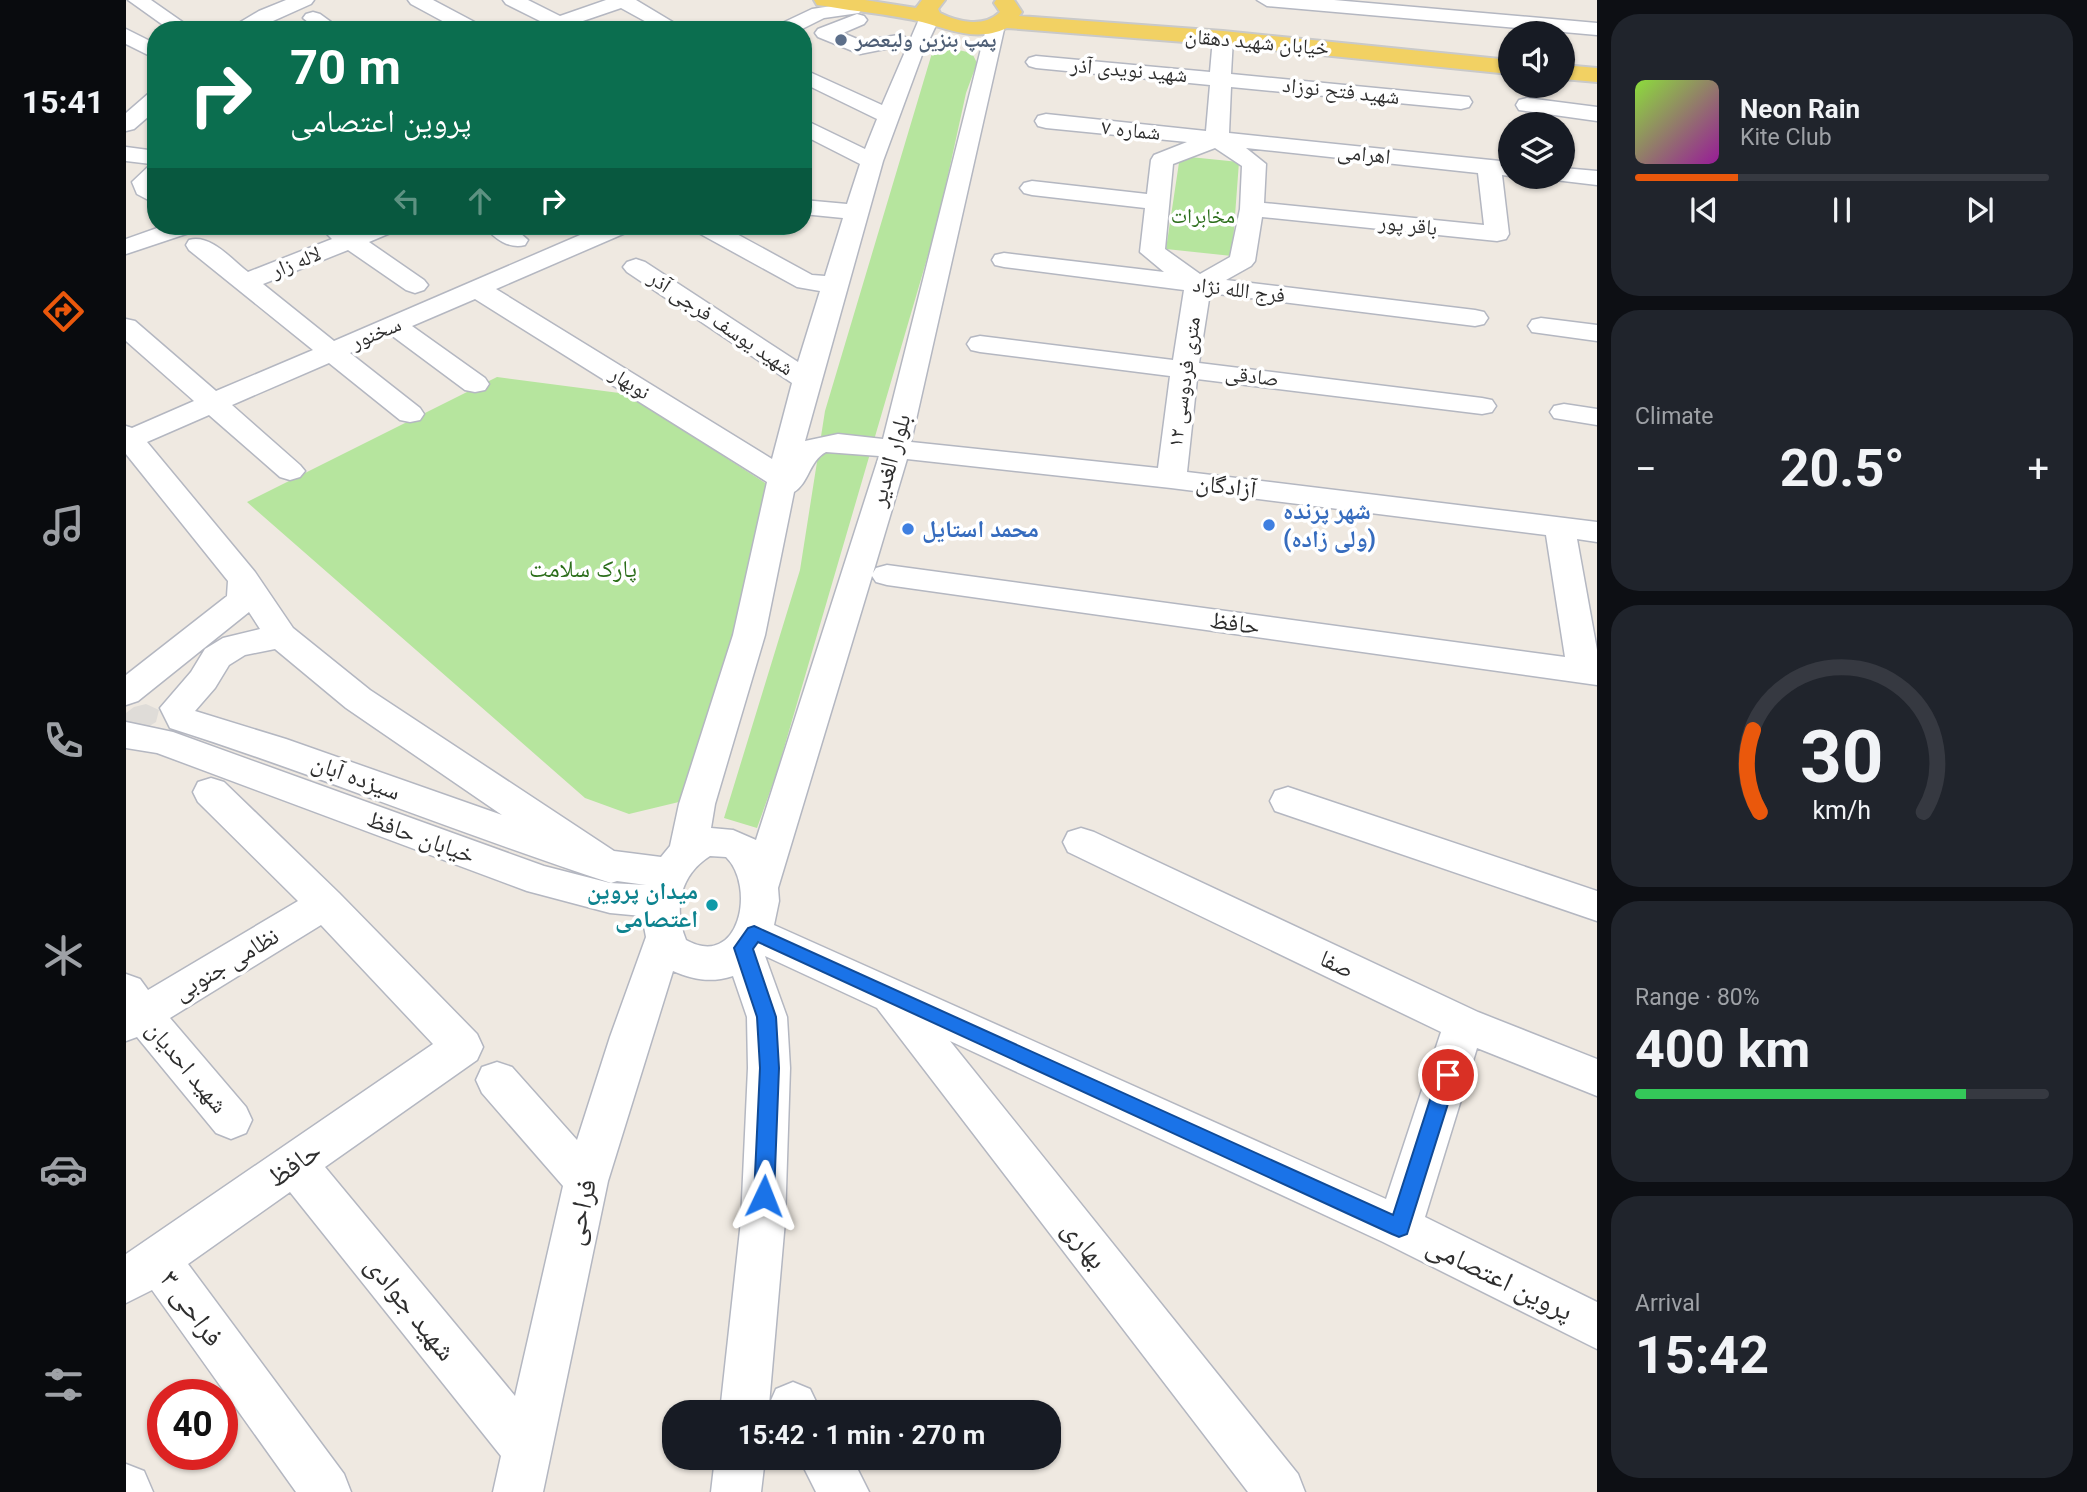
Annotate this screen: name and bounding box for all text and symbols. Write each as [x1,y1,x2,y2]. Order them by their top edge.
map controls [1498,21,1575,189]
button: sound [1498,21,1575,98]
street label: خیابان شهید دهقان [1184,24,1330,60]
place label: پمپ بنزین ولیعصر [854,28,996,53]
marker: پمپ بنزین ولیعصر [833,32,849,48]
text: 70 m [290,39,401,96]
icon: right [175,49,266,140]
street label: شهید نویدی آذر [1069,53,1188,87]
street label: شهید فتح نوزاد [1281,73,1401,110]
text: 15:41 [22,83,104,121]
text: Neon Rain [1740,94,1860,124]
text: پروین اعتصامی [290,102,471,140]
button: layers [1498,112,1575,189]
street label: شماره ۷ [1100,115,1162,145]
text: Kite Club [1740,124,1832,151]
street label: اهرامی [1336,139,1392,170]
icon: left [388,182,426,220]
icon: ahead [461,182,499,220]
icon: right [534,182,572,220]
icon: previous [1685,191,1723,229]
icon: pause [1823,191,1861,229]
icon: next [1961,191,1999,229]
park label: مخابرات [1171,204,1235,228]
street label: باقر پور [1377,210,1438,240]
street label: لاله زار [267,241,324,283]
street label: شهید یوسف فرجی آذر [642,265,798,381]
street label: فرج الله نژاد [1191,272,1287,309]
icon: directions [39,287,88,336]
street label: سخنور [347,312,405,355]
street label: ۱۲ متری فردوسی [1163,315,1206,449]
street label: نوبهار [605,361,655,405]
street label: صادقی [1224,361,1280,392]
text: Climate [1635,403,1714,430]
street label: بلوار الغدیر [863,411,917,510]
text: 20.5° [1780,438,1905,499]
text: − [1635,447,1657,491]
text: + [2027,447,2049,491]
street label: آزادگان [1194,468,1259,504]
place label: شهر پرنده (ولی زاده) [1283,497,1376,553]
icon: music [39,501,88,550]
place label: محمد استایل [922,515,1039,543]
marker: شهر پرنده (ولی زاده) [1261,517,1277,533]
marker: محمد استایل [900,521,916,537]
park label: پارک سلامت [529,555,637,583]
street label: حافظ [1208,606,1262,640]
text: 30 [1800,714,1884,800]
icon: phone [39,716,88,765]
street label: سیزده آبان [308,748,404,806]
text: km/h [1813,796,1871,825]
street label: خیابان حافظ [363,805,479,869]
place label: میدان پروین اعتصامی [587,877,698,933]
marker: میدان پروین اعتصامی [704,897,720,913]
street label: نظامی جنوبی [168,922,284,1006]
icon: climate [39,931,88,980]
street label: صفا [1316,944,1358,984]
text: Range · 80% [1635,984,1760,1011]
street label: شهید احدیان [140,1015,234,1119]
text: 400 km [1635,1019,1810,1080]
pin [1418,1045,1478,1105]
icon: arrive [1429,1056,1467,1094]
street label: حافظ [261,1134,327,1194]
icon: car [39,1145,88,1194]
position arrow [727,1159,801,1233]
street label: فراحی [556,1176,605,1248]
street label: بهاری [1056,1213,1114,1275]
street label: پروین اعتصامی [1421,1228,1579,1329]
street label: شهید جوادی [359,1249,463,1367]
street label: فراحی ۳ [152,1263,231,1353]
text: Arrival [1635,1290,1700,1317]
text: 15:42 [1635,1325,1769,1386]
icon: filters [39,1360,88,1409]
speed limit sign: 40 [147,1379,238,1470]
text: 15:42 · 1 min · 270 m [738,1420,985,1450]

